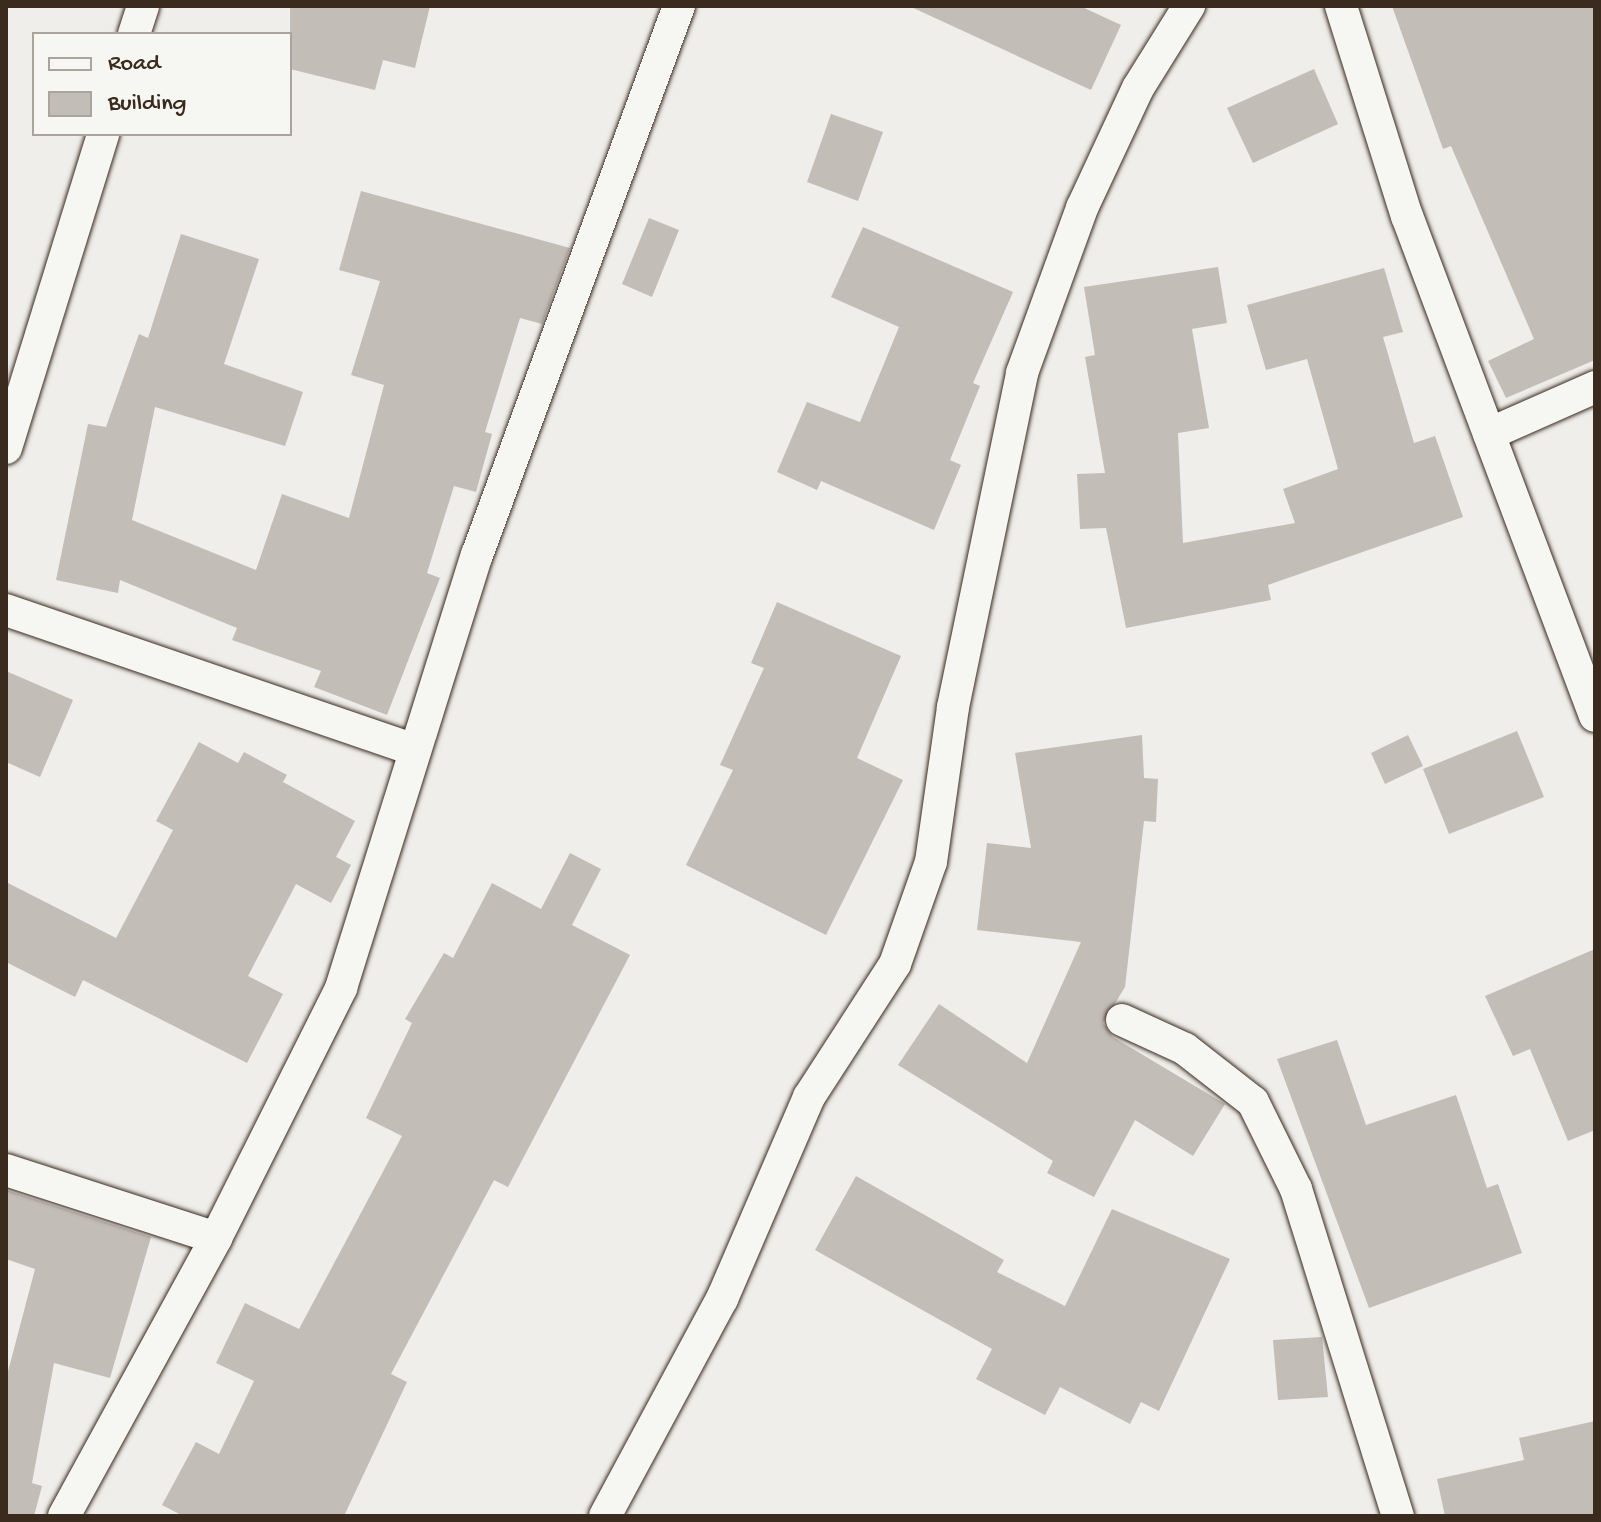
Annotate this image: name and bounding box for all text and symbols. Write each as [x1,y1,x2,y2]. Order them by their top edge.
legend [32,32,292,136]
text: Road [108,50,160,79]
text: Building [108,90,186,119]

